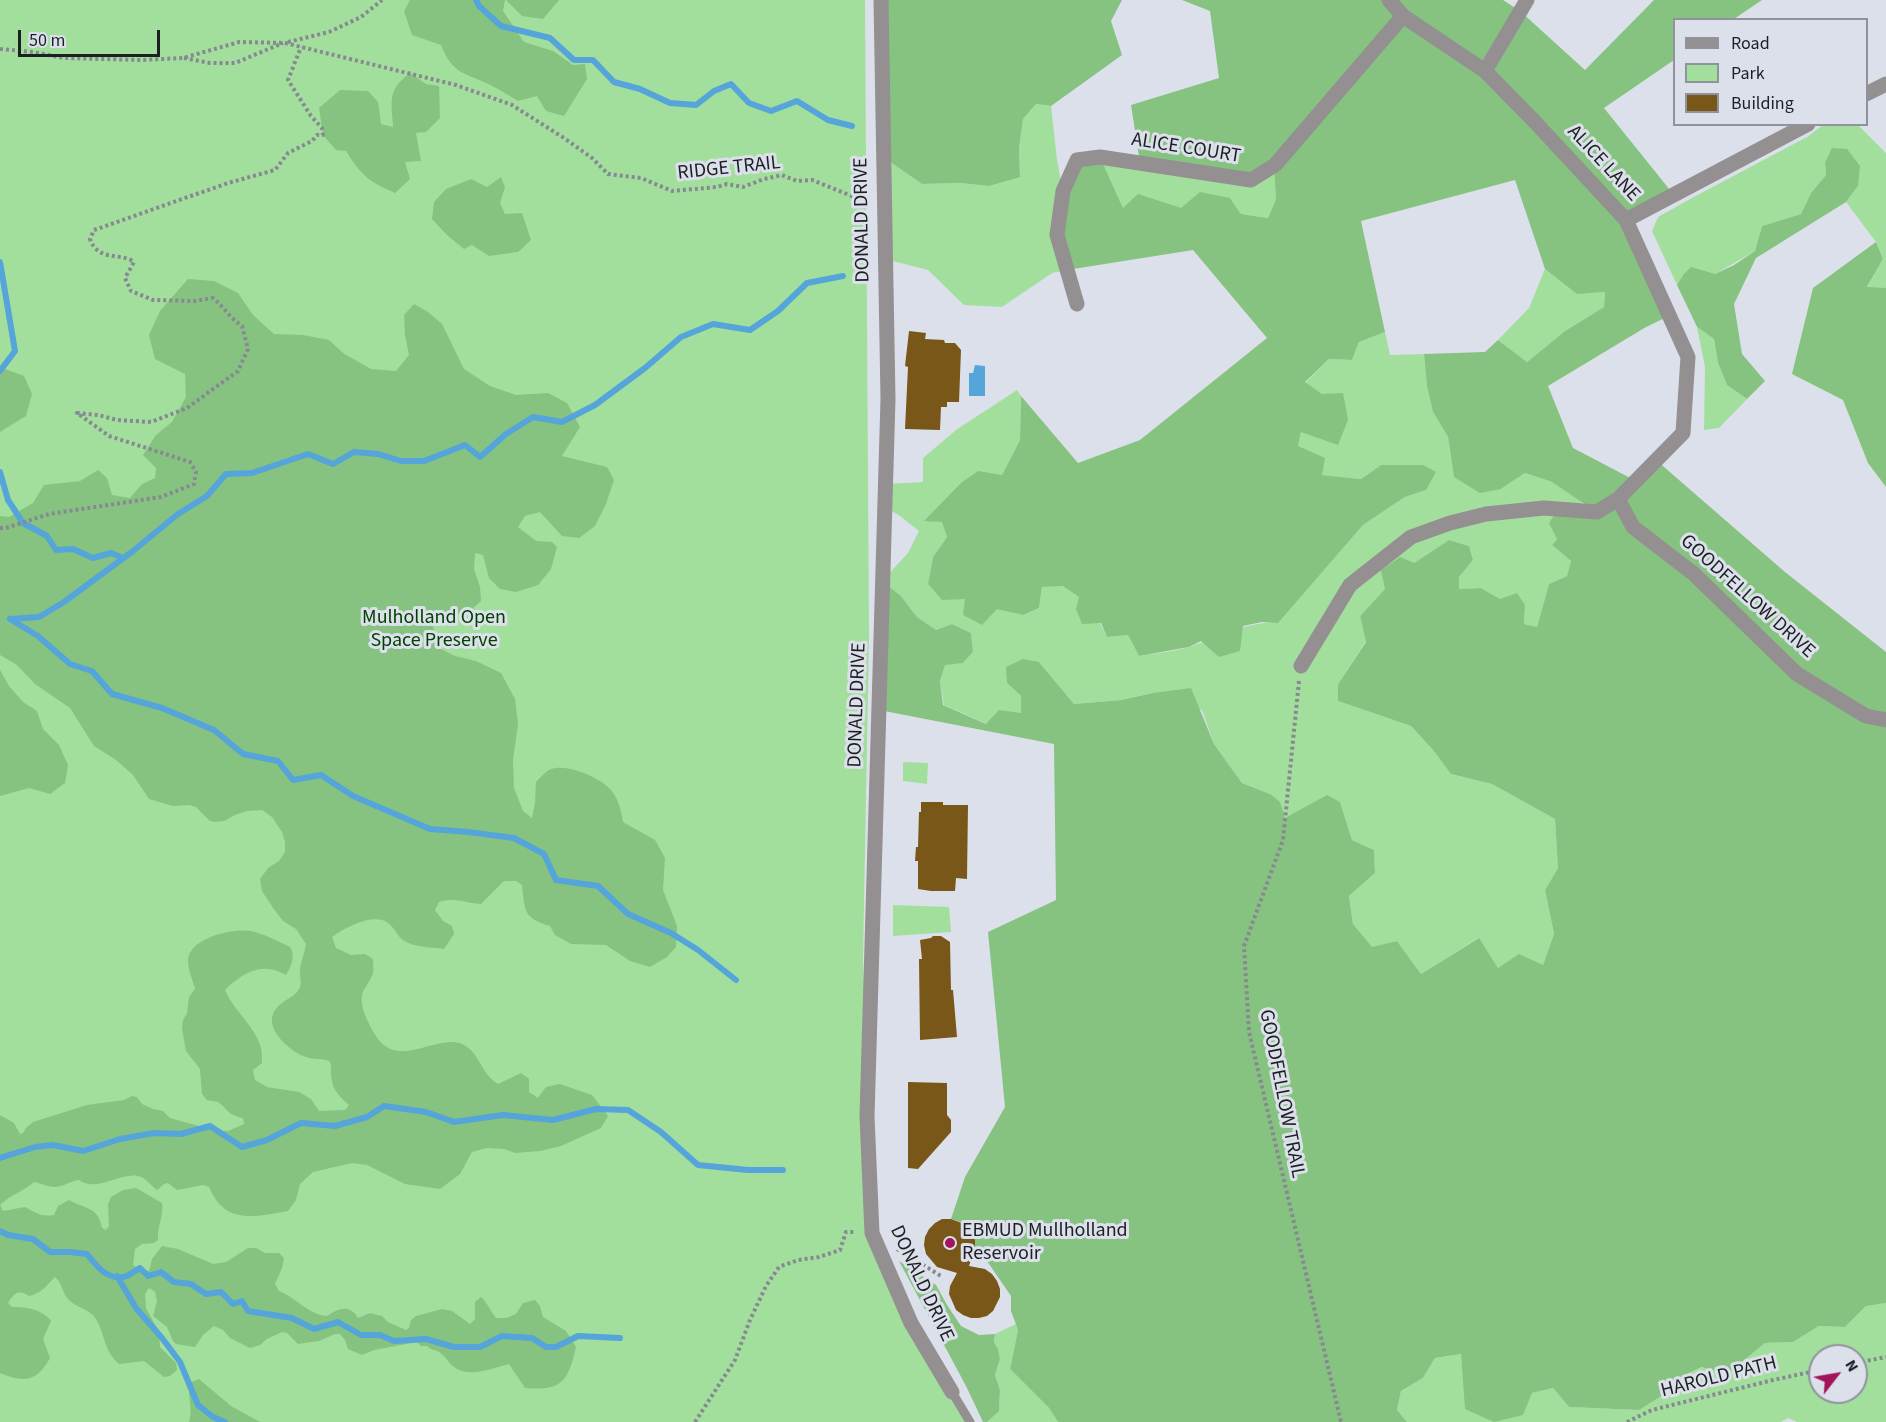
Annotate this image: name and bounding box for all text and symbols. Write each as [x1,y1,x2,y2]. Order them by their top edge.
scale bar [21,18,164,56]
legend [1673,18,1868,126]
text: 50 m [29,28,65,53]
text: Road [1731,31,1770,56]
text: Park [1731,61,1765,86]
text: Building [1731,91,1794,116]
street label: ALICE LANE [1562,121,1644,207]
street label: ALICE COURT [1129,128,1243,170]
street label: RIDGE TRAIL [676,152,782,186]
street label: DONALD DRIVE [850,157,876,283]
street label: GOODFELLOW DRIVE [1675,530,1819,664]
park label: Mulholland Open Space Preserve [362,607,506,654]
street label: DONALD DRIVE [844,642,872,768]
street label: GOODFELLOW TRAIL [1253,1008,1309,1180]
place label: EBMUD Mullholland Reservoir [962,1220,1128,1267]
street label: DONALD DRIVE [884,1222,958,1346]
marker: EBMUD Mullholland Reservoir [943,1236,957,1250]
north arrow [1808,1344,1868,1404]
street label: HAROLD PATH [1659,1352,1779,1404]
text: N [1840,1356,1864,1376]

